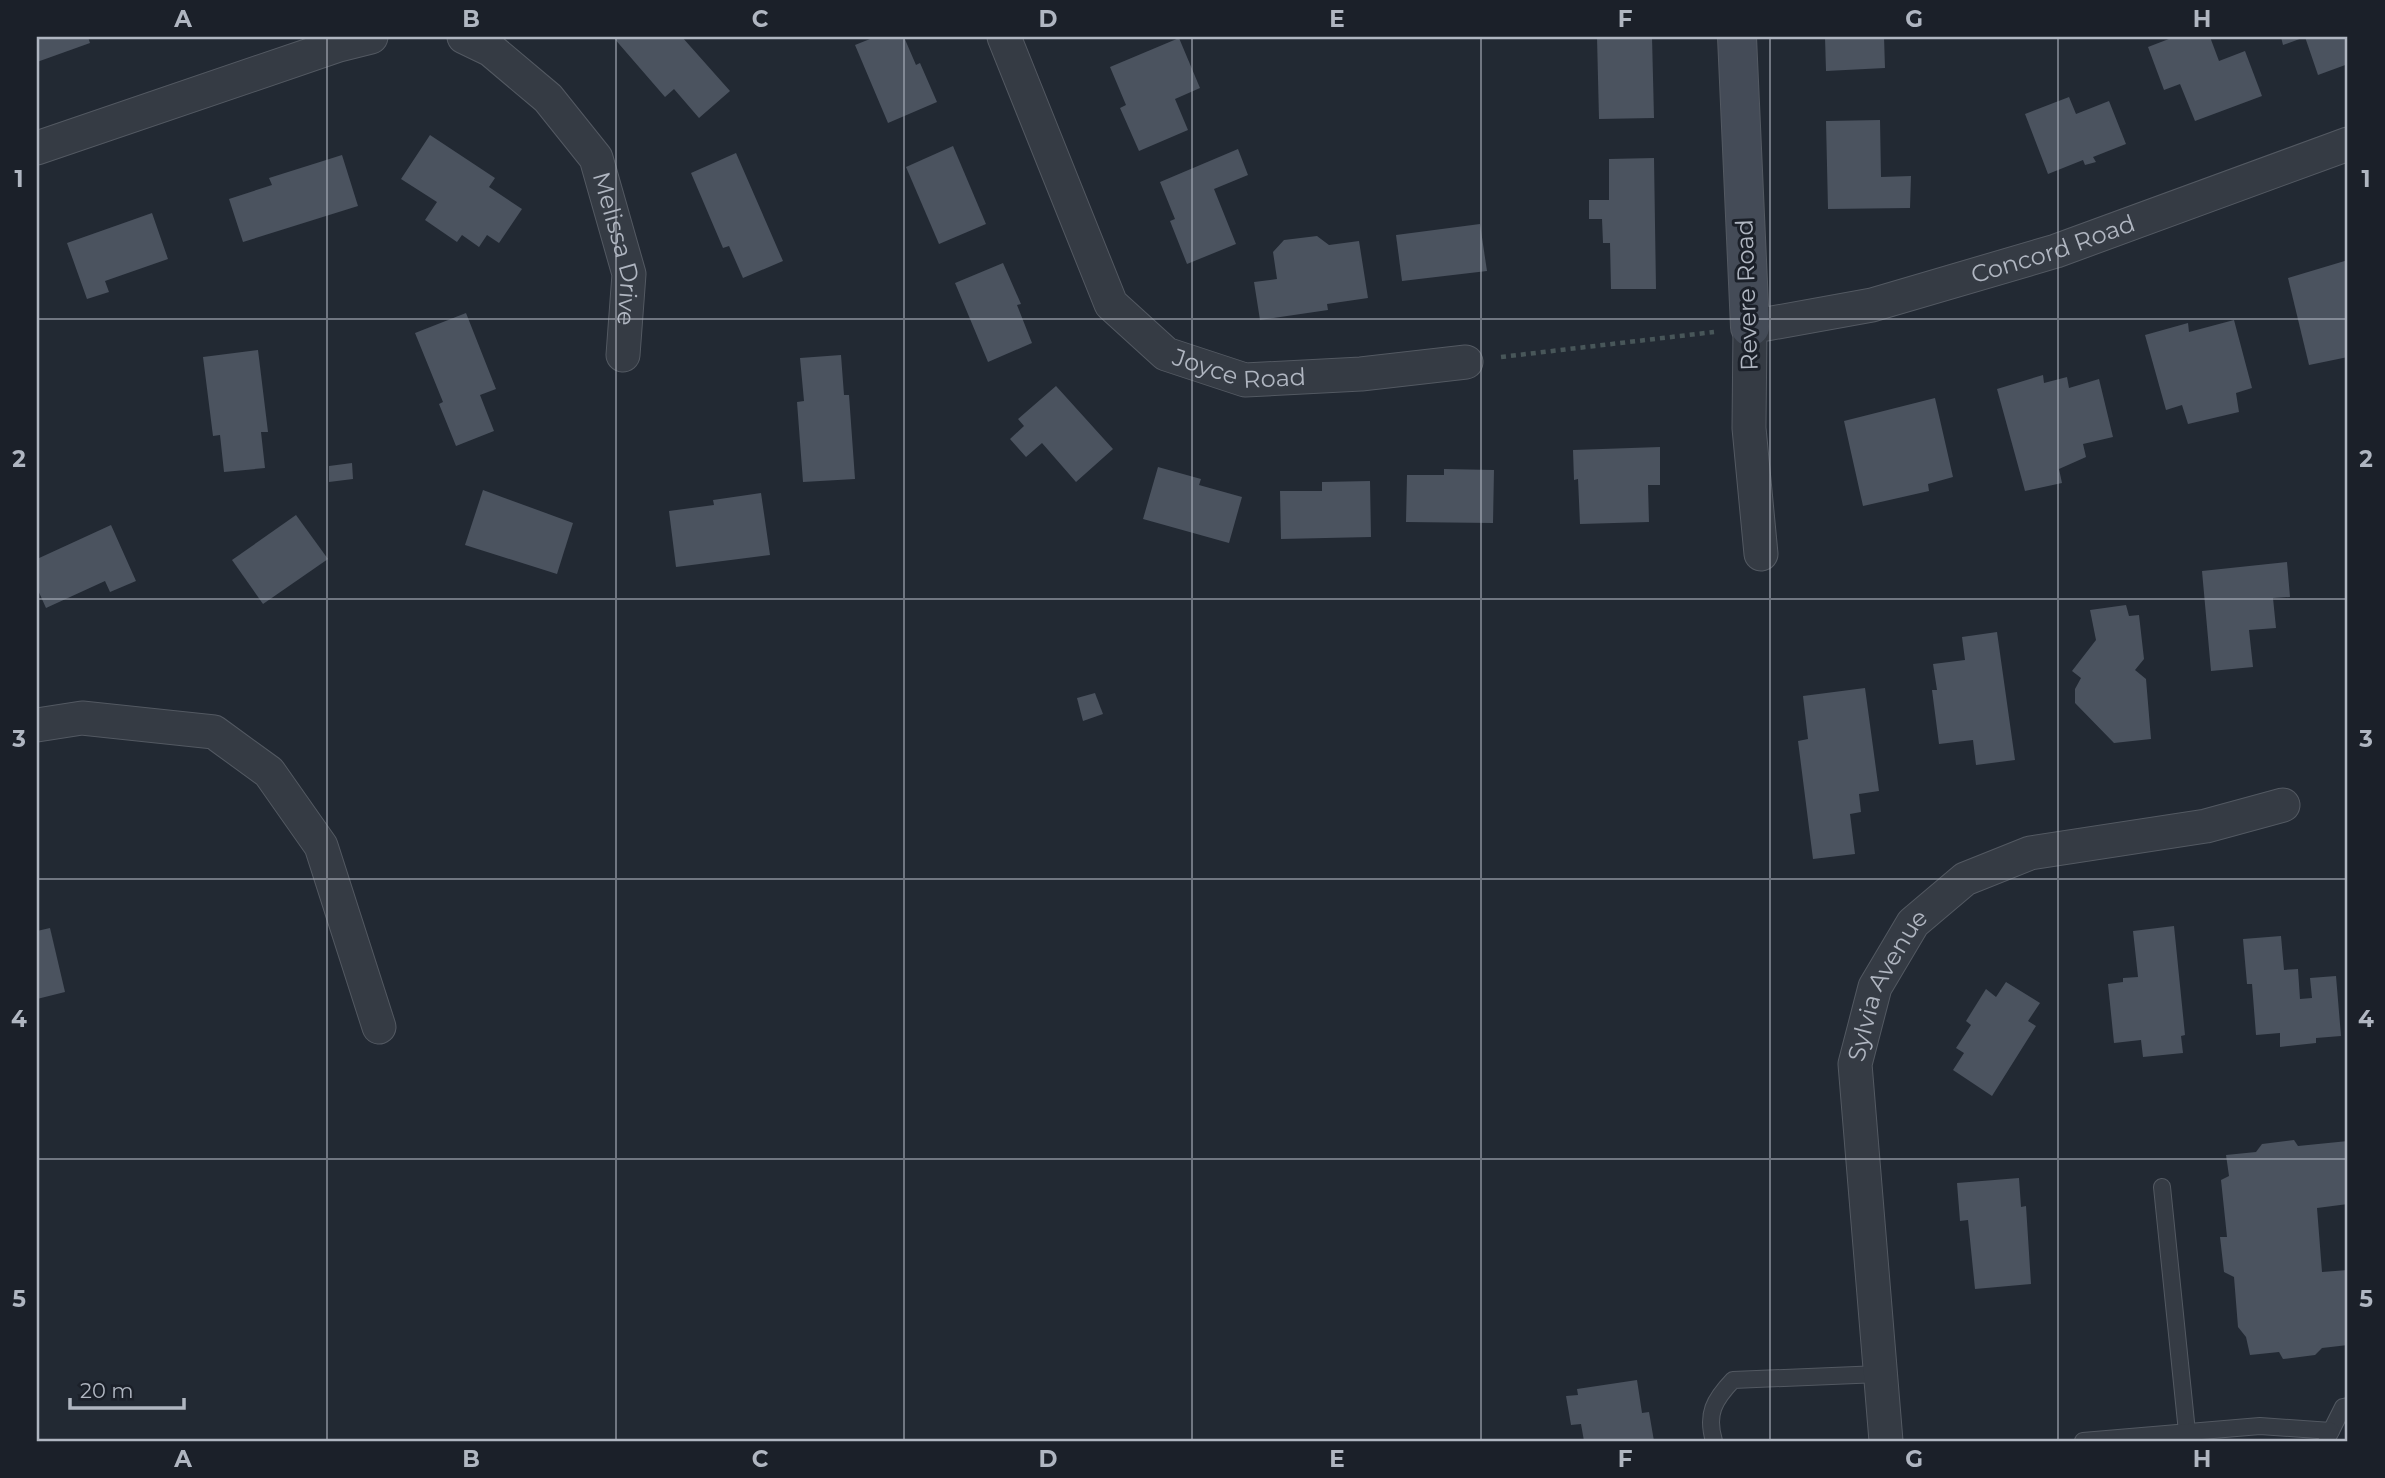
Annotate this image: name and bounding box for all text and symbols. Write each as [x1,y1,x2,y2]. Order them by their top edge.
text: A [173,5,192,33]
text: B [462,5,480,33]
text: C [752,5,769,33]
text: D [1039,5,1058,33]
text: E [1329,5,1345,33]
text: F [1618,5,1633,33]
text: G [1905,5,1923,33]
text: H [2193,5,2211,33]
text: 1 [14,165,24,193]
text: 1 [2361,165,2371,193]
street label: Melissa Drive [587,168,646,327]
street label: Concord Road [1968,208,2139,289]
street label: Revere Road [1729,219,1764,371]
street label: Joyce Road [1168,342,1307,394]
text: 2 [12,445,26,473]
text: 2 [2359,445,2373,473]
text: 3 [11,725,26,753]
text: 3 [2358,725,2373,753]
street label: Sylvia Avenue [1841,902,1933,1064]
text: 4 [11,1005,27,1033]
text: 4 [2358,1005,2374,1033]
text: 5 [12,1285,26,1313]
text: 5 [2359,1285,2373,1313]
scale bar [70,1366,184,1410]
text: 20 m [80,1378,134,1403]
text: A [173,1445,192,1473]
text: B [462,1445,480,1473]
text: C [752,1445,769,1473]
text: D [1039,1445,1058,1473]
text: E [1329,1445,1345,1473]
text: F [1618,1445,1633,1473]
text: G [1905,1445,1923,1473]
text: H [2193,1445,2211,1473]

